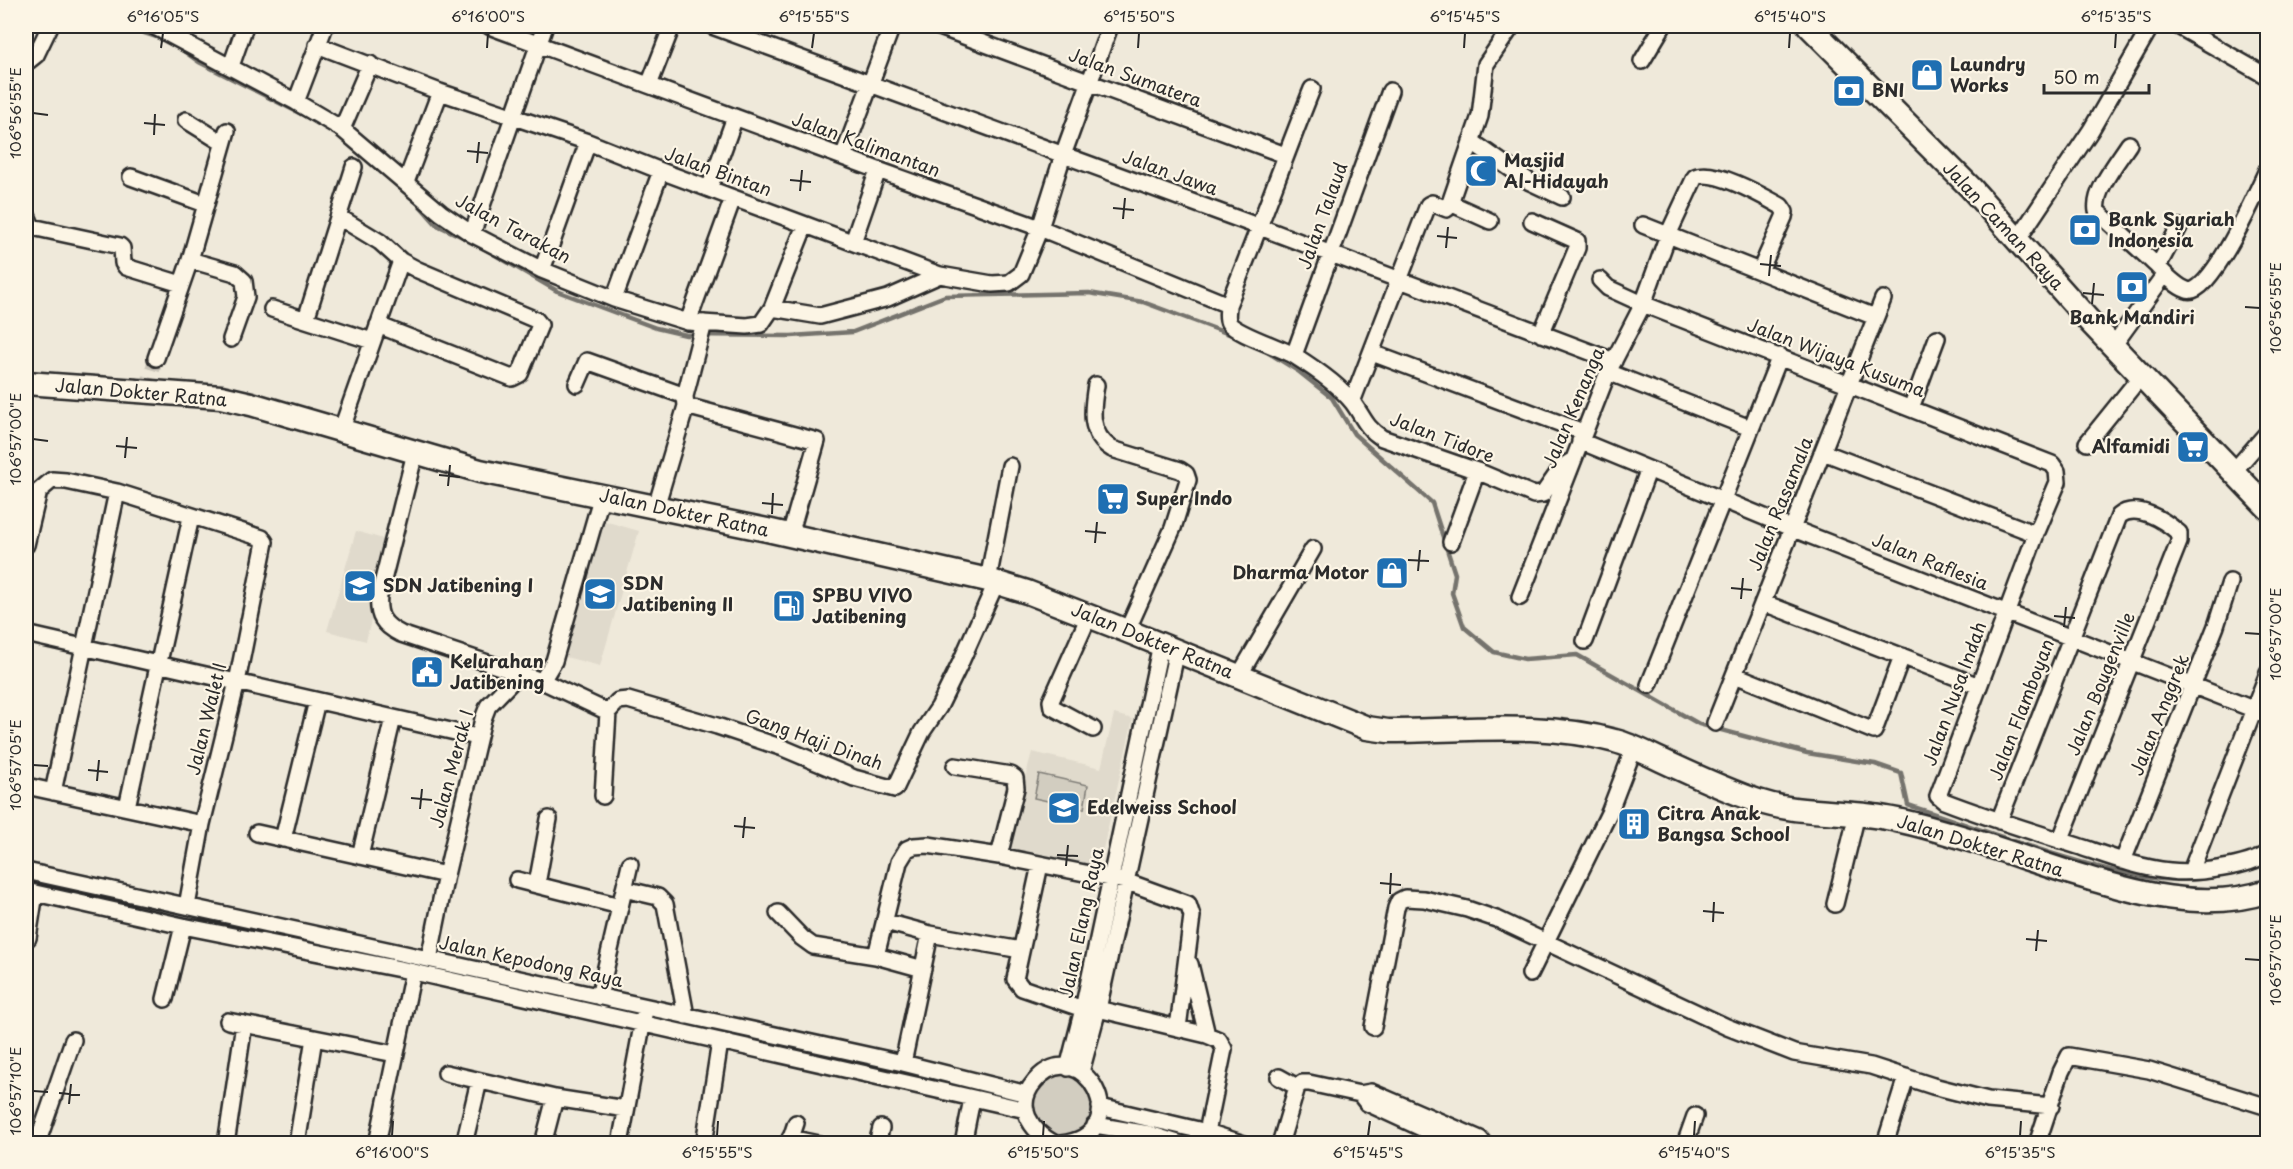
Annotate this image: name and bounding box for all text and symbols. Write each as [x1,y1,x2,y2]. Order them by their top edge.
text: 6°16'05"S [127,4,199,27]
text: 6°16'00"S [451,4,525,27]
text: 6°15'55"S [779,4,849,27]
text: 6°15'50"S [1103,4,1175,27]
text: 6°15'45"S [1430,4,1500,27]
text: 6°15'40"S [1754,4,1826,27]
text: 6°15'35"S [2080,4,2152,27]
street label: Jalan Sumatera [1065,40,1206,113]
place label: Laundry Works [1950,50,2026,98]
shop icon: Laundry Works [1909,57,1945,93]
scale bar [2044,57,2149,95]
text: 50 m [2053,63,2100,90]
text: 106°56'55"E [3,67,26,159]
bank icon: BNI [1831,73,1867,109]
place label: BNI [1872,76,1904,103]
street label: Jalan Kalimantan [789,104,944,183]
street label: Jalan Bintan [661,139,776,202]
street label: Jalan Jawa [1119,142,1223,202]
place label: Masjid Al-Hidayah [1504,146,1609,194]
mosque icon: Masjid Al-Hidayah [1463,153,1499,189]
street label: Jalan Caman Raya [1937,155,2072,296]
street label: Jalan Talaud [1290,158,1353,273]
street label: Jalan Tarakan [451,186,576,269]
place label: Bank Syariah Indonesia [2108,205,2235,253]
bank icon: Bank Syariah Indonesia [2067,212,2103,248]
text: 106°56'55"E [2263,262,2286,354]
bank icon: Bank Mandiri [2114,269,2150,305]
place label: Bank Mandiri [2069,303,2195,330]
street label: Jalan Wijaya Kusuma [1744,310,1930,403]
street label: Jalan Kenanga [1535,342,1611,472]
street label: Jalan Dokter Ratna [54,371,229,413]
text: 106°57'00"E [3,393,26,485]
street label: Jalan Tidore [1386,404,1499,469]
supermarket icon: Alfamidi [2175,429,2211,465]
street label: Jalan Rasamala [1740,432,1819,575]
place label: Alfamidi [2092,432,2170,459]
street label: Jalan Dokter Ratna [597,480,772,543]
supermarket icon: Super Indo [1095,481,1131,517]
place label: Super Indo [1136,484,1233,511]
street label: Jalan Raflesia [1868,525,1993,596]
shop icon: Dharma Motor [1374,555,1410,591]
place label: Dharma Motor [1232,558,1369,585]
school or university icon: SDN Jatibening I [342,568,378,604]
place label: SDN Jatibening II [623,569,733,617]
place label: SDN Jatibening I [383,571,533,598]
school or university icon: SDN Jatibening II [582,576,618,612]
place label: SPBU VIVO Jatibening [812,581,913,629]
fuel station icon: SPBU VIVO Jatibening [771,588,807,624]
text: 106°57'00"E [2263,588,2286,680]
street label: Jalan Dokter Ratna [1067,595,1238,685]
street label: Jalan Bougenville [2058,607,2141,759]
street label: Jalan Nusa Indah [1915,618,1992,769]
street label: Jalan Flamboyan [1981,635,2060,784]
place label: Kelurahan Jatibening [450,647,545,695]
street label: Jalan Anggrek [2122,650,2195,779]
public building icon: Kelurahan Jatibening [409,654,445,690]
street label: Jalan Walet I [179,660,233,778]
street label: Gang Haji Dinah [742,701,887,776]
street label: Jalan Merak I [422,706,479,831]
text: 106°57'05"E [3,719,26,811]
school or university icon: Edelweiss School [1046,790,1082,826]
place label: Edelweiss School [1087,793,1237,820]
place label: Citra Anak Bangsa School [1657,799,1790,847]
building icon: Citra Anak Bangsa School [1616,806,1652,842]
street label: Jalan Dokter Ratna [1894,806,2068,883]
street label: Jalan Elang Raya [1051,844,1110,1000]
text: 106°57'05"E [2263,914,2286,1006]
street label: Jalan Kepodong Raya [437,928,627,993]
text: 106°57'10"E [3,1047,26,1135]
text: 6°16'00"S [355,1140,429,1163]
text: 6°15'55"S [682,1140,752,1163]
text: 6°15'50"S [1007,1140,1079,1163]
text: 6°15'45"S [1333,1140,1403,1163]
text: 6°15'40"S [1658,1140,1730,1163]
text: 6°15'35"S [1984,1140,2056,1163]

